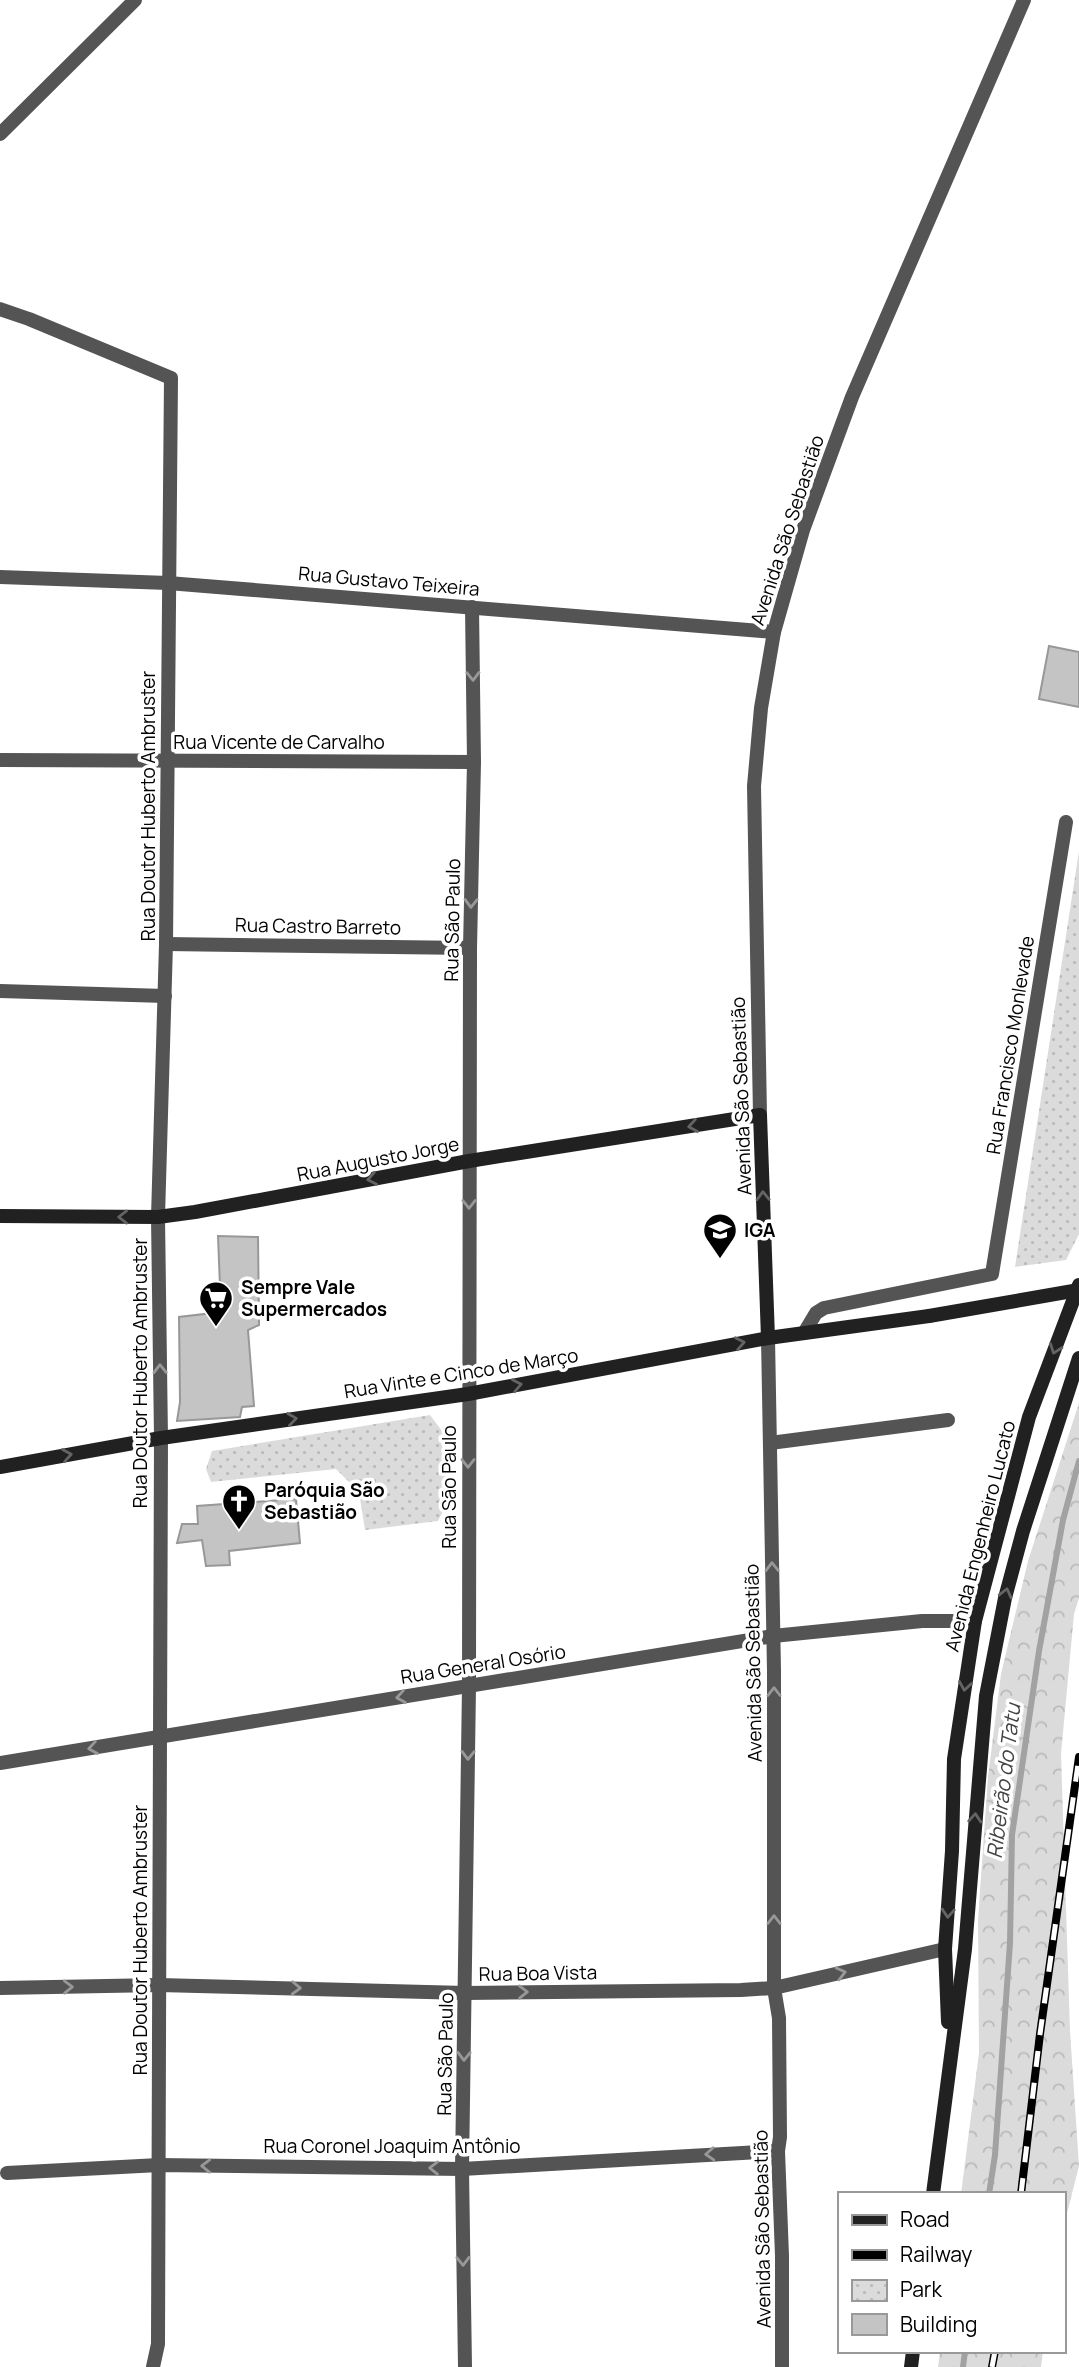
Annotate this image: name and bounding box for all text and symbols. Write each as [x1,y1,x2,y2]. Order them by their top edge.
street label: Avenida São Sebastião [744,432,830,628]
street label: Rua Gustavo Teixeira [297,560,481,602]
street label: Rua Doutor Huberto Ambruster [135,671,161,941]
one-way arrow [465,671,481,681]
street label: Rua Vicente de Carvalho [173,729,385,755]
street label: Rua São Paulo [438,858,466,982]
one-way arrow [463,898,479,909]
street label: Rua Castro Barreto [235,912,401,940]
street label: Rua Francisco Monlevade [980,934,1040,1156]
street label: Avenida São Sebastião [725,996,757,1196]
one-way arrow [687,1118,699,1133]
street label: Rua Augusto Jorge [295,1131,461,1187]
one-way arrow [366,1171,378,1186]
one-way arrow [755,1190,771,1201]
one-way arrow [461,1199,477,1210]
one-way arrow [118,1209,128,1225]
school or university icon: IGA [701,1211,739,1260]
place label: IGA [744,1217,776,1243]
street label: Rua Doutor Huberto Ambruster [127,1238,153,1508]
place label: Sempre Vale Supermercados [241,1274,387,1322]
supermarket icon: Sempre Vale Supermercados [197,1279,235,1328]
one-way arrow [734,1336,746,1351]
street label: Rua Vinte e Cinco de Março [342,1342,580,1404]
one-way arrow [1049,1342,1063,1354]
one-way arrow [152,1364,168,1374]
one-way arrow [511,1378,523,1393]
one-way arrow [286,1412,298,1427]
street label: Avenida Engenheiro Lucato [939,1418,1021,1654]
street label: Rua São Paulo [436,1425,462,1549]
one-way arrow [61,1448,73,1463]
one-way arrow [460,1458,476,1468]
place label: Paróquia São Sebastião [264,1477,385,1525]
church icon: Paróquia São Sebastião [220,1482,258,1531]
one-way arrow [764,1562,779,1573]
street label: Avenida São Sebastião [738,1564,768,1762]
one-way arrow [998,1587,1012,1599]
street label: Rua General Osório [399,1638,567,1690]
one-way arrow [958,1681,973,1692]
one-way arrow [766,1686,782,1697]
one-way arrow [396,1690,407,1705]
water label: Ribeirão do Tatu [980,1700,1027,1860]
one-way arrow [87,1740,99,1755]
one-way arrow [460,1750,476,1760]
street label: Rua Doutor Huberto Ambruster [127,1805,153,2075]
one-way arrow [967,1813,982,1824]
one-way arrow [940,1908,955,1919]
one-way arrow [766,1914,782,1924]
street label: Rua Boa Vista [479,1959,597,1987]
one-way arrow [835,1967,847,1981]
one-way arrow [63,1979,74,1994]
one-way arrow [290,1981,301,1996]
one-way arrow [518,1984,529,2000]
street label: Rua São Paulo [431,1992,459,2116]
one-way arrow [456,2051,472,2061]
street label: Avenida São Sebastião [747,2130,777,2328]
street label: Rua Coronel Joaquim Antônio [263,2133,521,2159]
one-way arrow [704,2146,715,2161]
one-way arrow [200,2158,211,2174]
one-way arrow [428,2160,438,2176]
legend [838,2192,1065,2353]
text: Road [900,2205,950,2233]
text: Railway [900,2240,972,2268]
one-way arrow [455,2257,471,2267]
text: Park [900,2275,942,2303]
text: Building [900,2310,977,2338]

